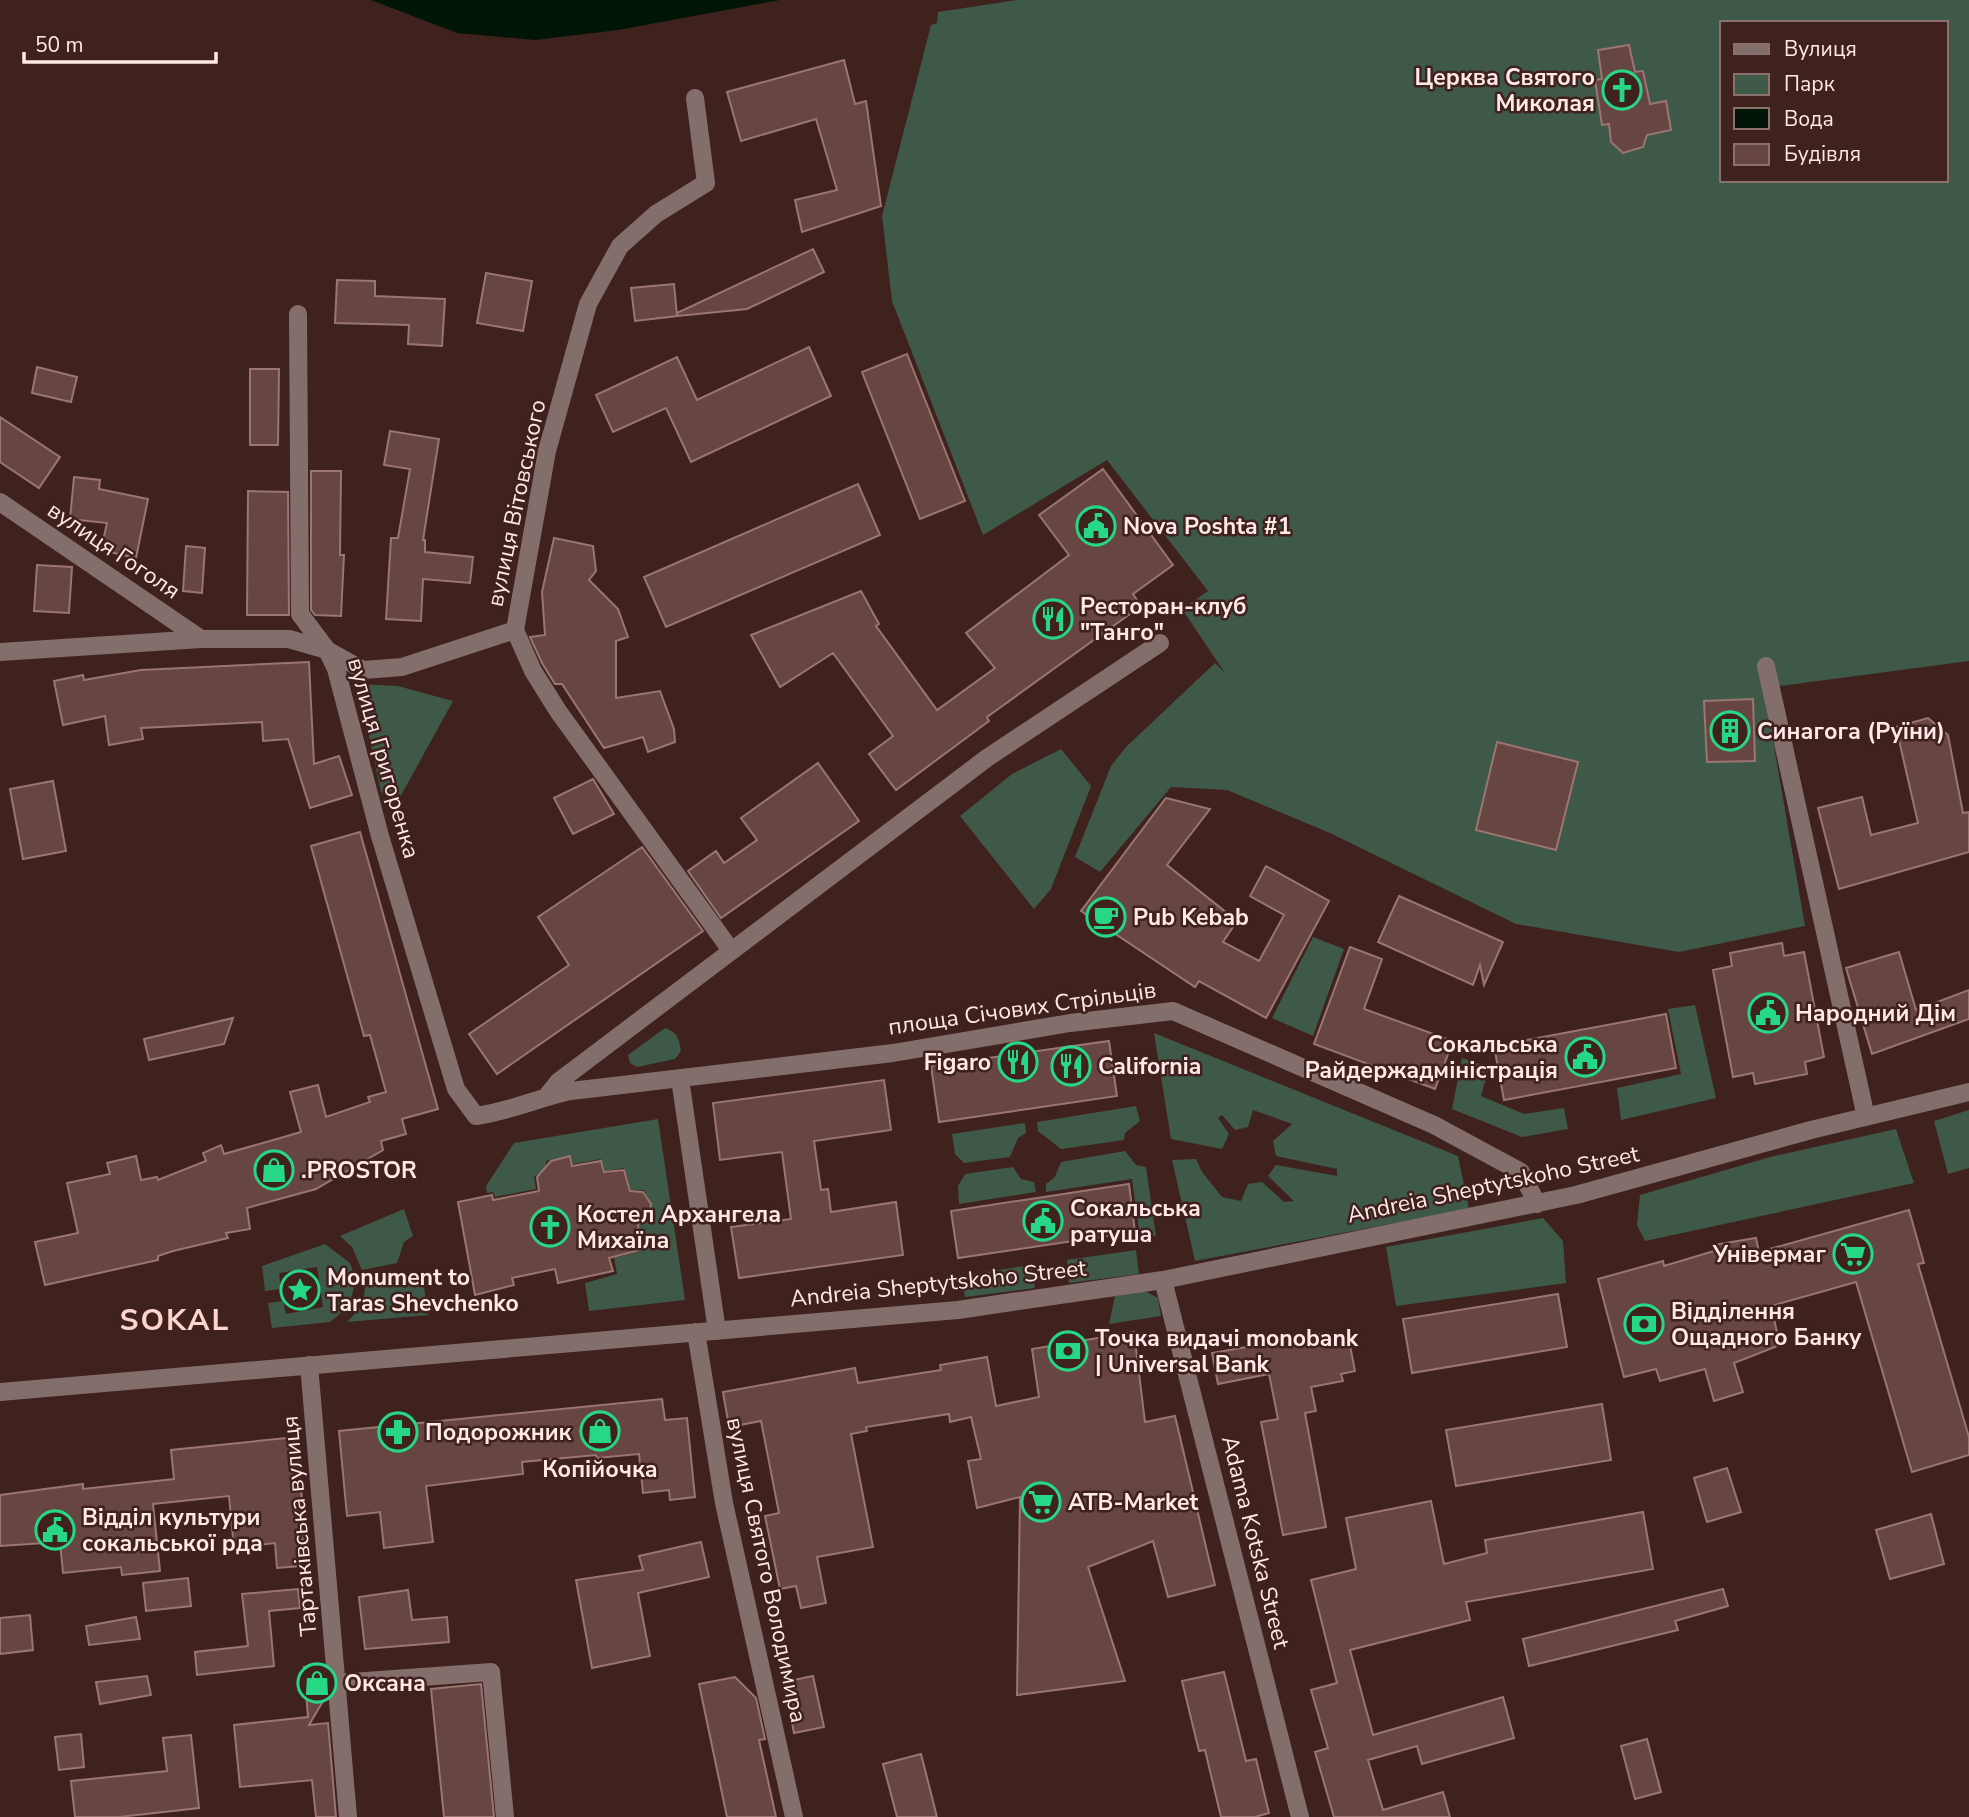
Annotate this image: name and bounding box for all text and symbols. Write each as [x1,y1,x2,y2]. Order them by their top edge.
scale bar [24,21,217,65]
legend [1720,21,1948,182]
text: 50 m [35,31,84,59]
text: Вулиця [1784,35,1857,63]
place label: Церква Святого Миколая [1414,62,1595,119]
church icon: Церква Святого Миколая [1601,69,1643,111]
text: Парк [1784,70,1836,98]
text: Вода [1784,105,1834,133]
text: Будівля [1784,140,1861,168]
street label: вулиця Вітовського [479,397,554,609]
street label: вулиця Гоголя [41,495,186,606]
public building icon: Nova Poshta #1 [1075,505,1117,547]
place label: Nova Poshta #1 [1123,511,1291,542]
place label: Ресторан-клуб "Танго" [1080,591,1246,648]
restaurant icon: Ресторан-клуб "Танго" [1032,598,1074,640]
street label: вулиця Григоренка [340,654,427,862]
building icon: Синагога (Руїни) [1709,710,1751,752]
place label: Синагога (Руїни) [1757,716,1945,747]
cafe icon: Pub Kebab [1085,896,1127,938]
place label: Pub Kebab [1133,902,1249,933]
street label: площа Січових Стрільців [886,974,1158,1043]
public building icon: Народний Дім [1747,992,1789,1034]
place label: Народний Дім [1795,998,1956,1029]
place label: Сокальська Райдержадміністрація [1305,1029,1558,1086]
public building icon: Сокальська Райдержадміністрація [1564,1036,1606,1078]
restaurant icon: Figaro [997,1041,1039,1083]
restaurant icon: California [1050,1045,1092,1087]
place label: Figaro [924,1047,991,1078]
place label: California [1098,1051,1201,1082]
street label: Andreia Sheptytskoho Street [1344,1138,1643,1231]
shop icon: .PROSTOR [253,1149,295,1191]
place label: .PROSTOR [301,1155,417,1186]
place label: Сокальська ратуша [1070,1193,1201,1250]
place label: Костел Архангела Михаїла [577,1199,781,1256]
public building icon: Сокальська ратуша [1022,1200,1064,1242]
church icon: Костел Архангела Михаїла [529,1206,571,1248]
supermarket icon: Універмаг [1832,1233,1874,1275]
place label: Універмаг [1712,1239,1826,1270]
street label: Andreia Sheptytskoho Street [788,1252,1089,1314]
place label: Monument to Taras Shevchenko [327,1262,519,1319]
place icon: Monument to Taras Shevchenko [279,1269,321,1311]
place label: Відділення Ощадного Банку [1671,1296,1862,1353]
district label: SOKAL [120,1300,230,1341]
bank icon: Відділення Ощадного Банку [1623,1303,1665,1345]
place label: Точка видачі monobank | Universal Bank [1095,1323,1359,1380]
bank icon: Точка видачі monobank | Universal Bank [1047,1330,1089,1372]
shop icon: Копійочка [579,1410,621,1452]
pharmacy icon: Подорожник [377,1411,419,1453]
street label: Тартаківська вулиця [274,1414,325,1638]
street label: вулиця Святого Володимира [719,1415,814,1726]
place label: Подорожник [425,1417,572,1448]
street label: Adama Kotska Street [1214,1433,1297,1653]
place label: Копійочка [542,1454,658,1485]
supermarket icon: ATB-Market [1020,1481,1062,1523]
place label: ATB-Market [1068,1487,1199,1518]
place label: Відділ культури сокальської рда [82,1502,263,1559]
public building icon: Відділ культури сокальської рда [34,1509,76,1551]
shop icon: Оксана [296,1662,338,1704]
place label: Оксана [344,1668,426,1699]

